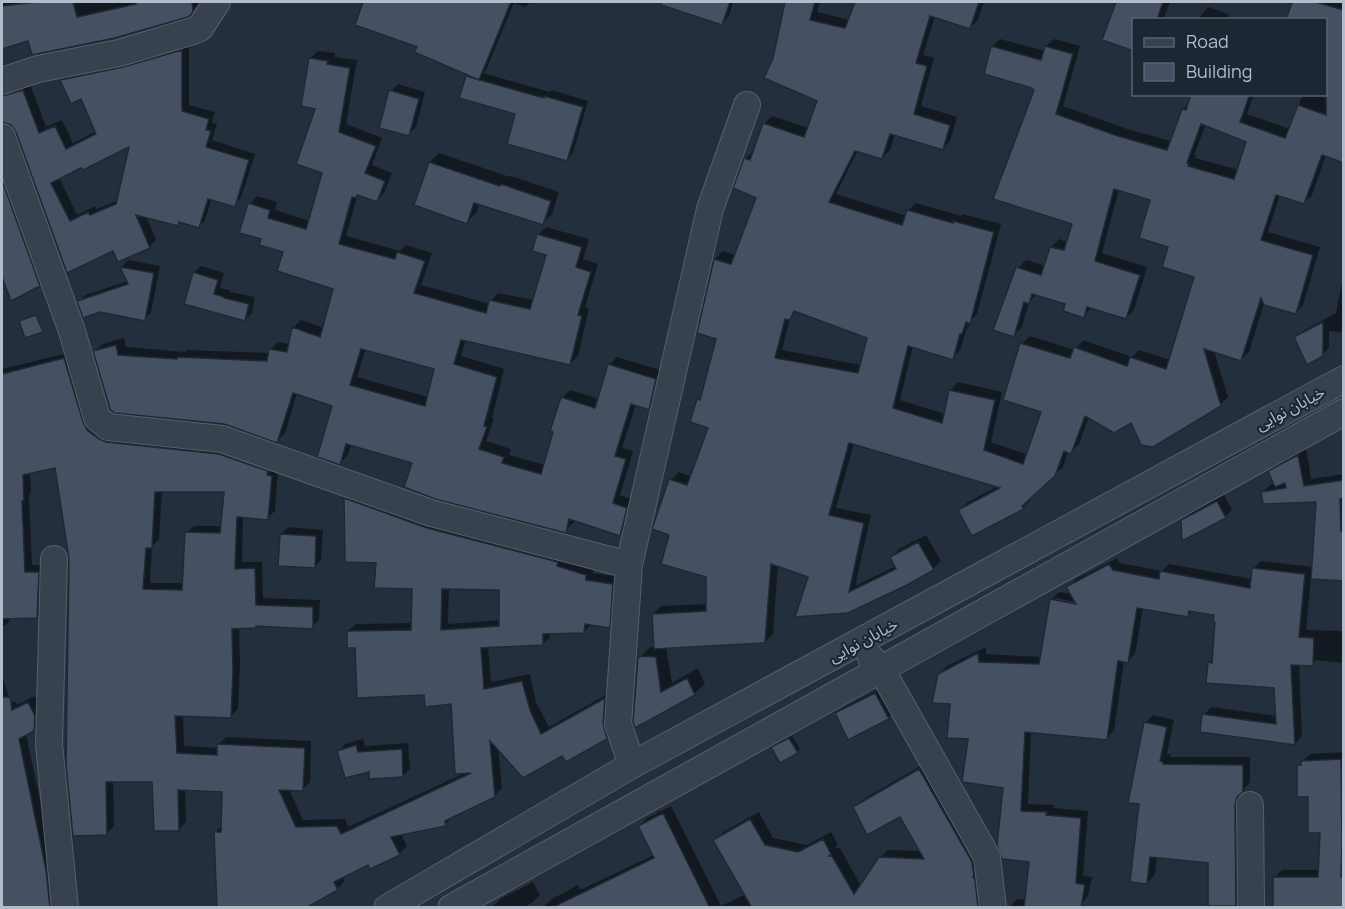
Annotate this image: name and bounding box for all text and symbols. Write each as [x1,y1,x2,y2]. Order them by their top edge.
legend [1132,18,1327,96]
text: Road [1186,29,1229,53]
text: Building [1186,59,1252,83]
street label: خیابان نوایی [1252,381,1328,435]
street label: خیابان نوایی [825,613,901,667]

